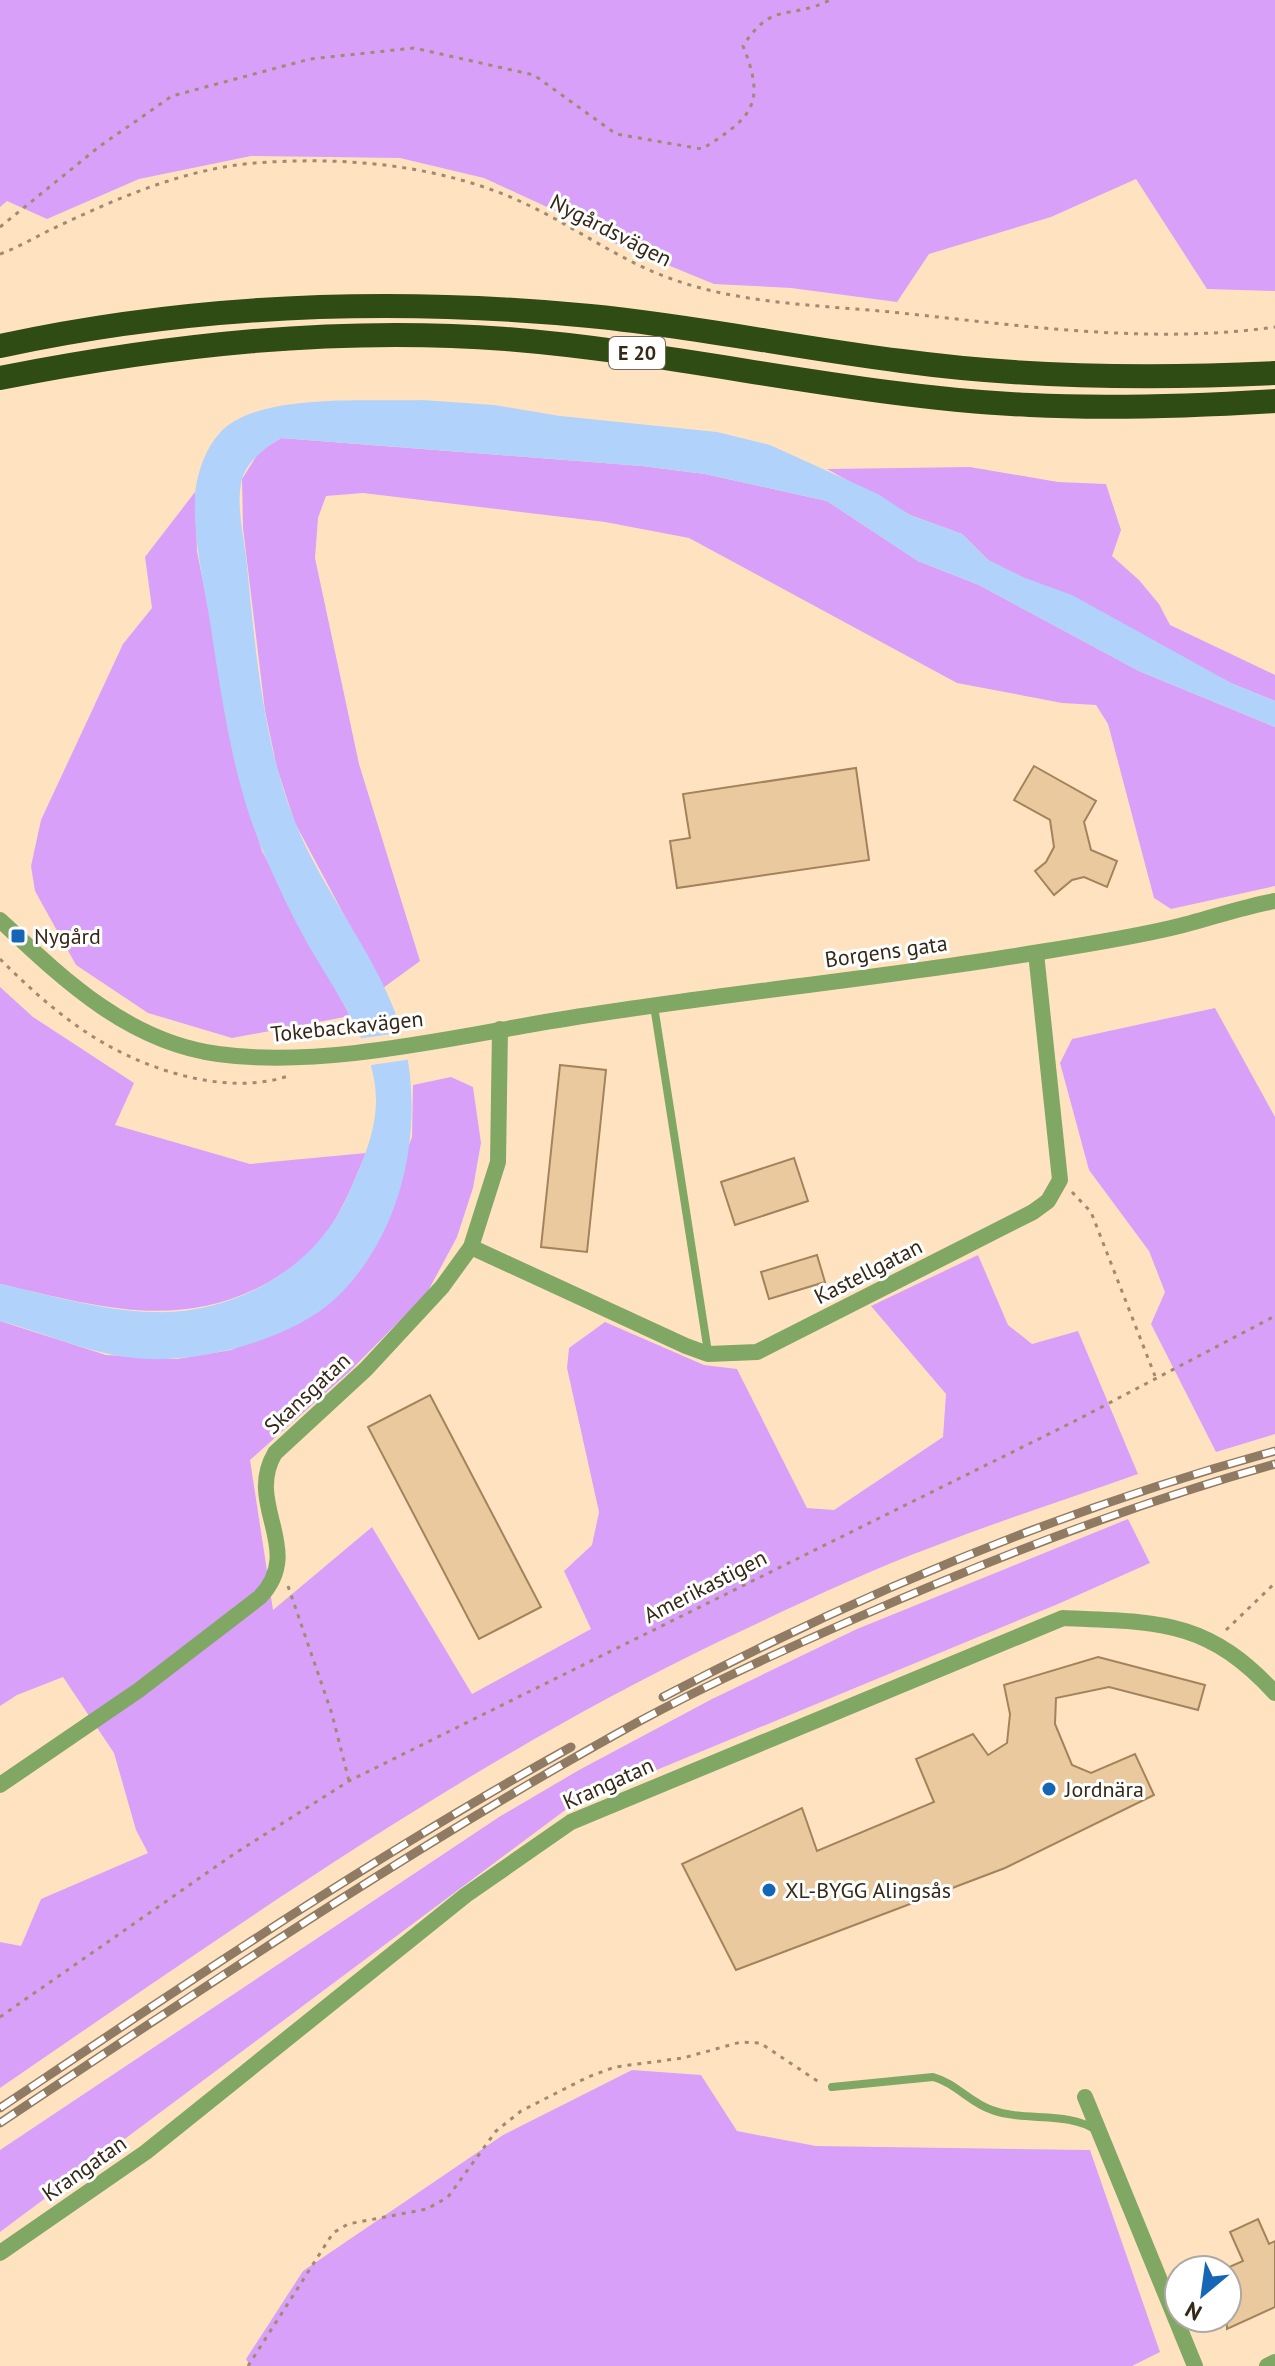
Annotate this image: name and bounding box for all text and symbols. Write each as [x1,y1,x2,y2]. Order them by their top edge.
street label: Nygårdsvägen [546,187,676,273]
road number: E 20 [609,337,665,369]
place label: Nygård [34,922,101,950]
marker: Nygård [9,927,27,945]
street label: Borgens gata [823,929,949,973]
street label: Tokebackavägen [269,1004,425,1048]
street label: Kastellgatan [809,1232,927,1310]
street label: Skansgatan [258,1346,356,1440]
street label: Amerikastigen [639,1543,771,1629]
street label: Krangatan [558,1751,658,1815]
place label: Jordnära [1064,1775,1144,1803]
marker: Jordnära [1040,1780,1058,1798]
place label: XL-BYGG Alingsås [785,1876,951,1904]
marker: XL-BYGG Alingsås [760,1881,778,1899]
street label: Krangatan [36,2129,132,2207]
north arrow [1163,2254,1243,2334]
text: N [1180,2296,1206,2327]

